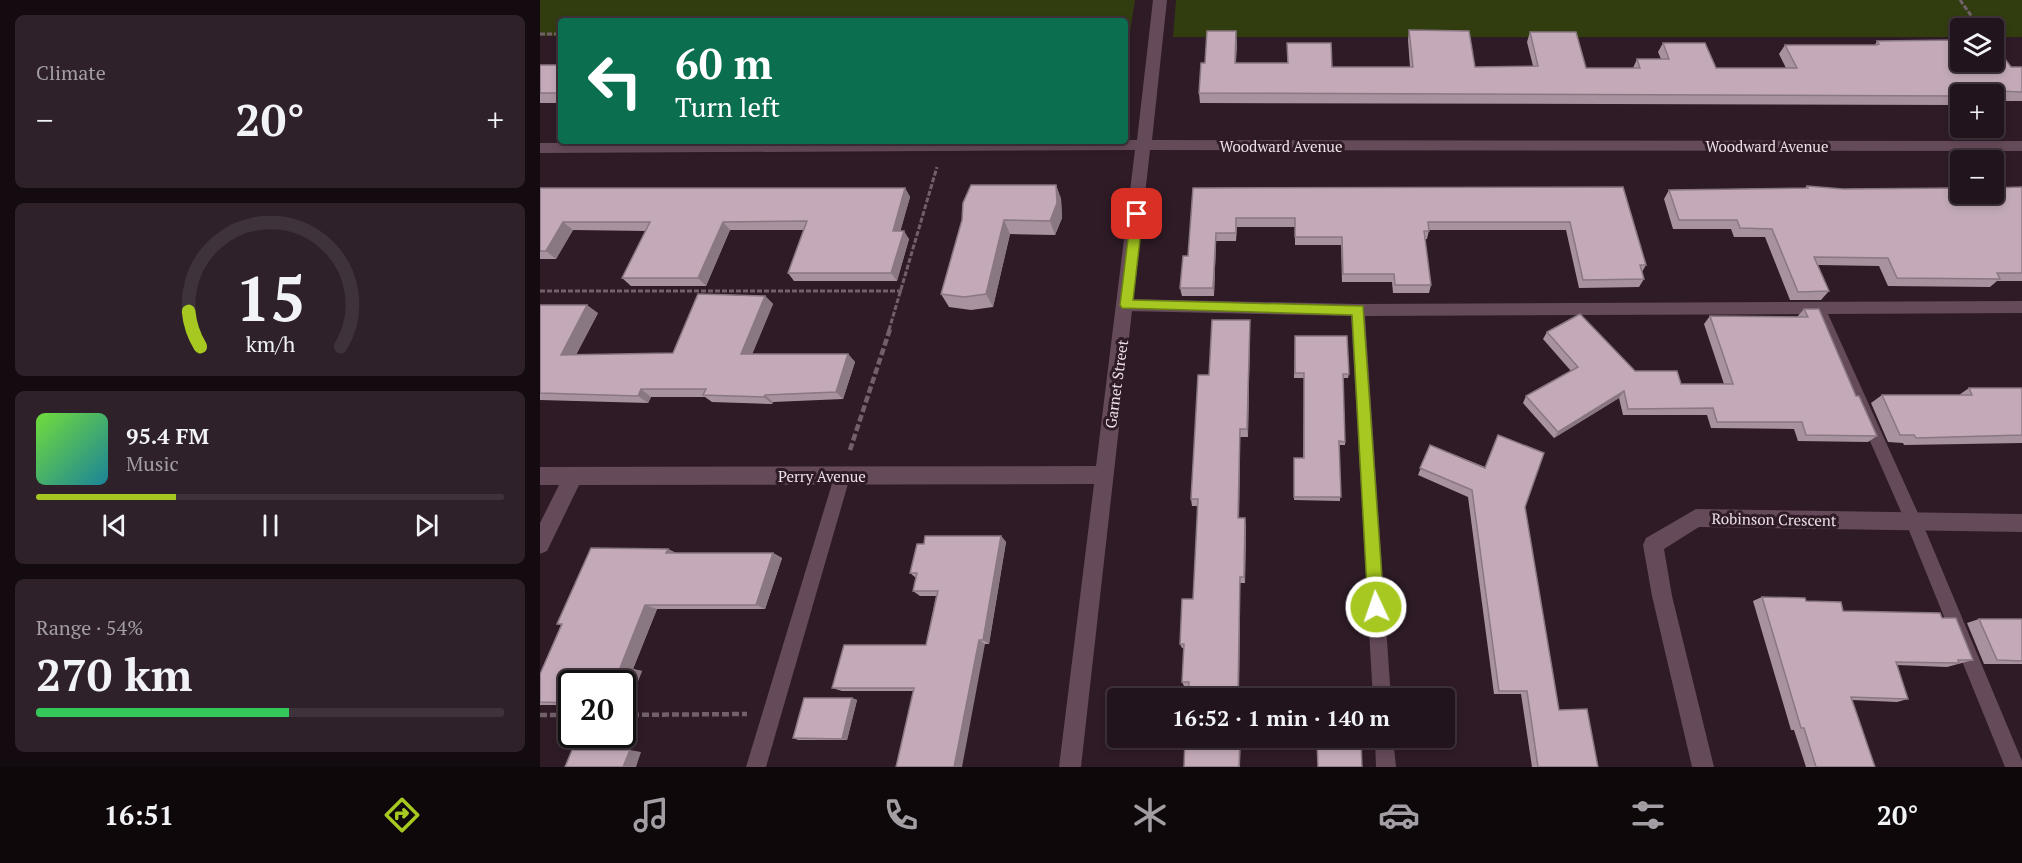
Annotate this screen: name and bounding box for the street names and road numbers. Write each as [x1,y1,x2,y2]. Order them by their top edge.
street label: Woodward Avenue [1219,136,1343,156]
street label: Woodward Avenue [1705,136,1829,156]
street label: Garnet Street [1100,338,1132,430]
street label: Perry Avenue [778,466,866,486]
street label: Robinson Crescent [1711,508,1837,530]

